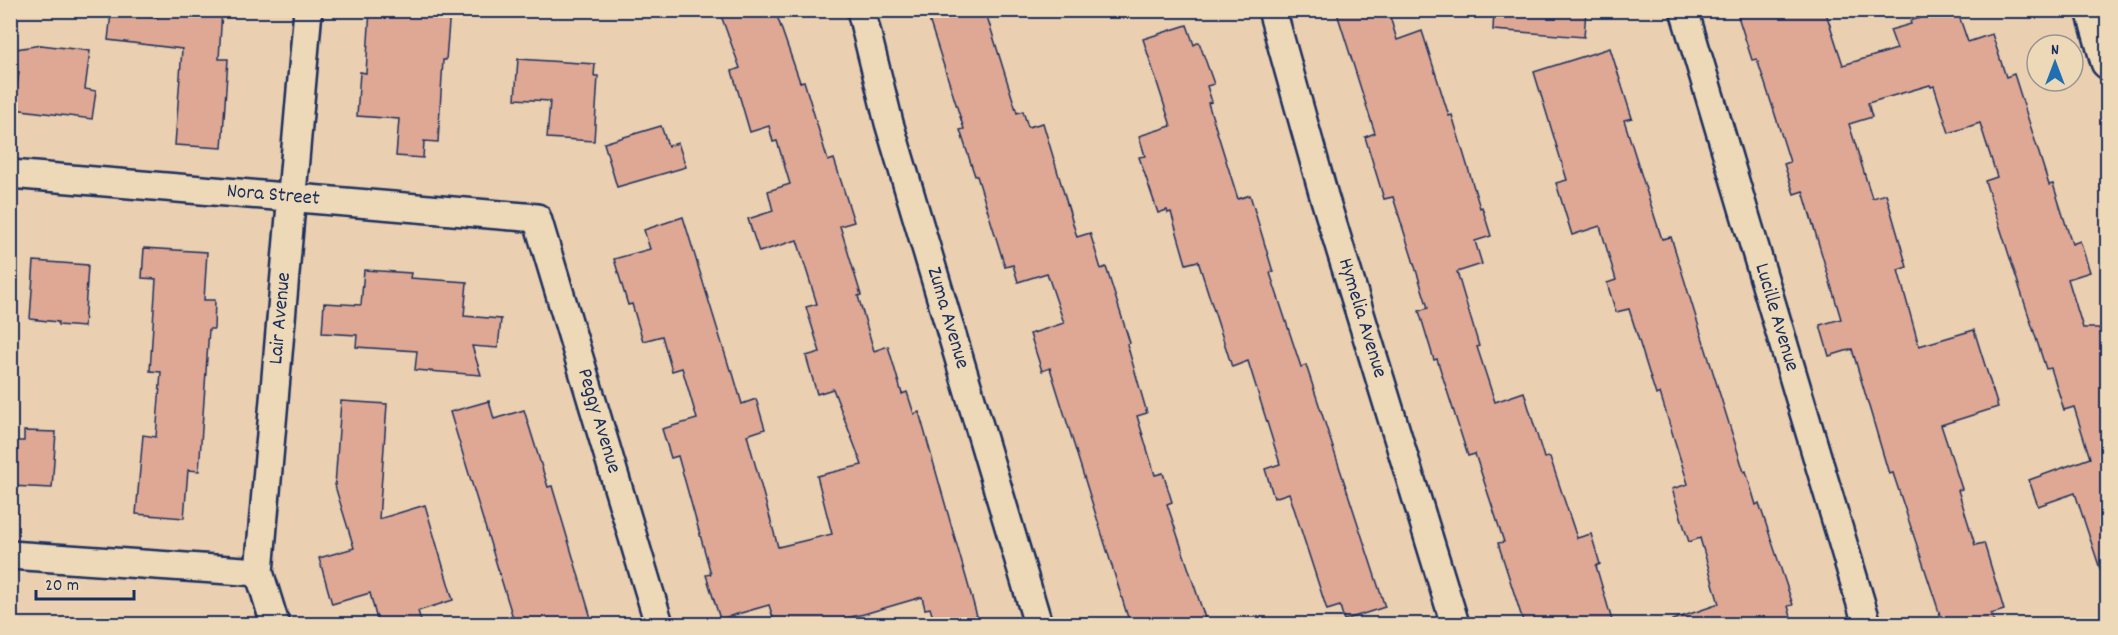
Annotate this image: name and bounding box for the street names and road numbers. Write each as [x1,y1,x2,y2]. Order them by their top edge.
street label: Nora Street [225,177,321,215]
street label: Hymelia Avenue [1329,255,1394,382]
street label: Lucille Avenue [1745,260,1806,375]
street label: Zuma Avenue [918,264,976,373]
street label: Lair Avenue [262,271,300,366]
street label: Peggy Avenue [568,365,628,477]

